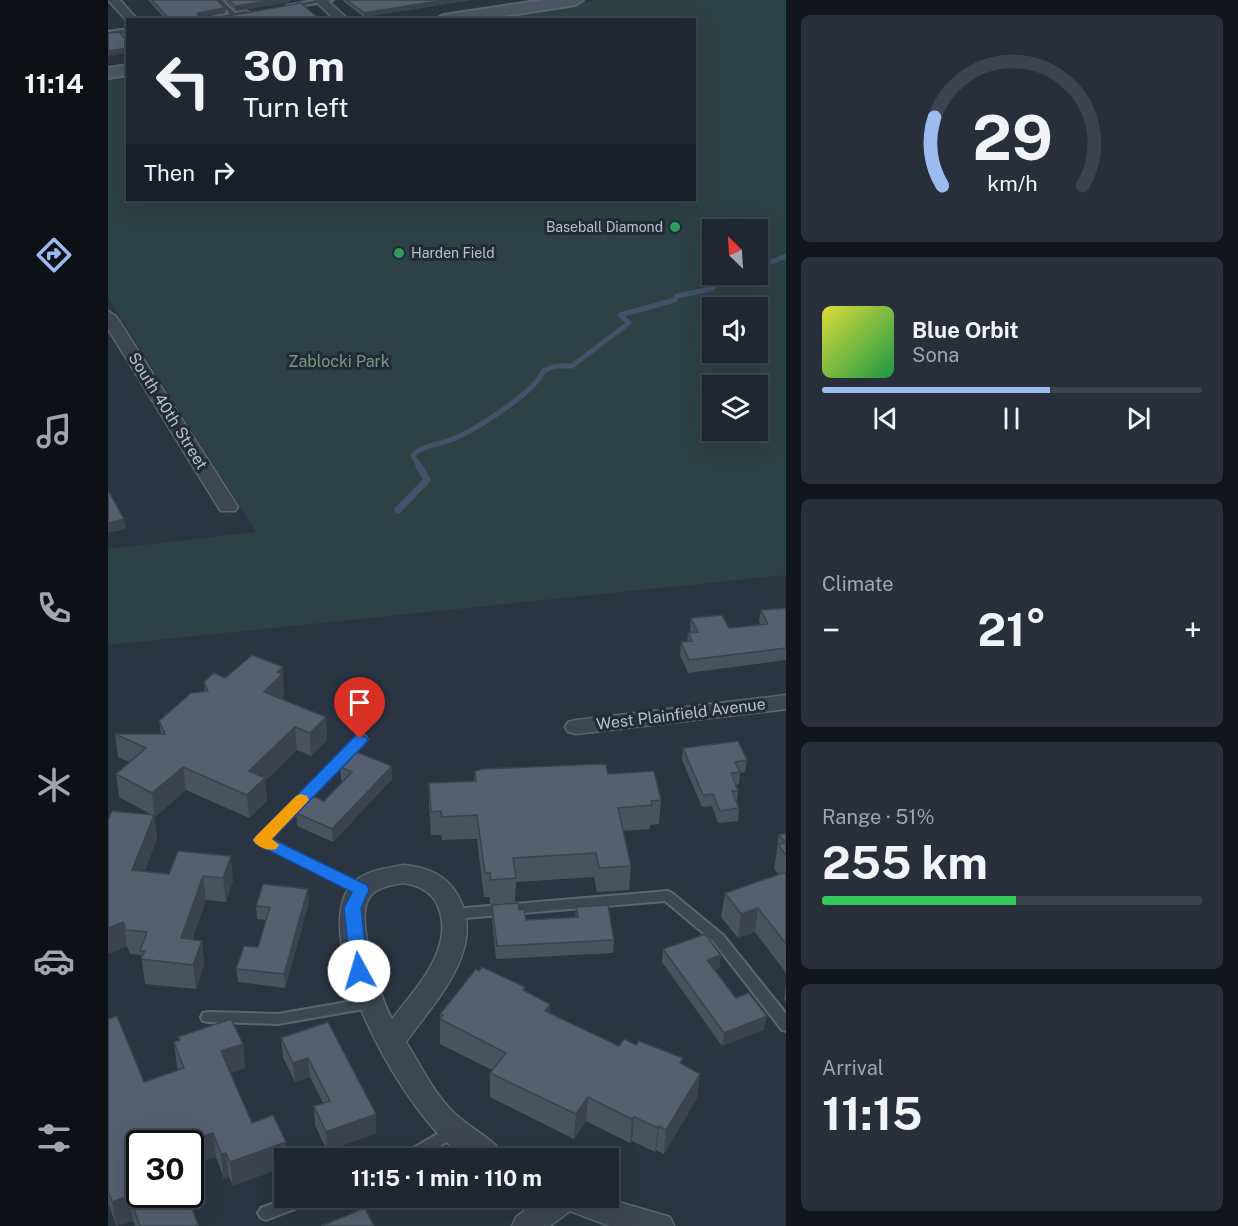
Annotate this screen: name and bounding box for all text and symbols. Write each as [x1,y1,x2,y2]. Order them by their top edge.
text: 30 m [243,41,345,90]
icon: left [144,42,222,120]
text: 11:14 [24,67,84,99]
text: Turn left [243,91,349,123]
text: 29 [972,101,1052,174]
icon: right [207,156,240,189]
text: Then [144,160,195,186]
text: km/h [987,171,1037,196]
place label: Baseball Diamond [546,219,663,235]
north arrow [702,219,768,285]
map controls [702,219,768,441]
marker: Baseball Diamond [668,220,682,234]
icon: directions [33,234,75,276]
place label: Harden Field [411,245,495,261]
marker: Harden Field [392,246,406,260]
button: sound [702,297,768,363]
text: Blue Orbit [912,317,1019,343]
text: Sona [912,343,959,367]
street label: South 40th Street [124,349,212,473]
park label: Zablocki Park [288,352,390,371]
button: layers [702,375,768,441]
icon: previous [869,402,902,435]
icon: pause [995,402,1028,435]
icon: next [1122,402,1155,435]
icon: music [33,410,75,452]
text: Climate [822,572,894,596]
icon: phone [33,587,75,629]
text: 21° [977,603,1047,656]
text: − [822,611,840,649]
text: + [1184,611,1202,649]
pin [334,677,385,739]
icon: arrive [343,686,376,719]
street label: West Plainfield Avenue [595,694,767,734]
icon: climate [33,764,75,806]
text: Range · 51% [822,805,934,829]
text: 255 km [822,836,988,889]
position arrow [327,939,391,1003]
icon: car [33,940,75,982]
text: Arrival [822,1056,884,1080]
text: 11:15 [822,1087,922,1140]
icon: filters [33,1117,75,1159]
speed limit sign: 30 [126,1130,204,1208]
text: 11:15 · 1 min · 110 m [351,1165,542,1191]

